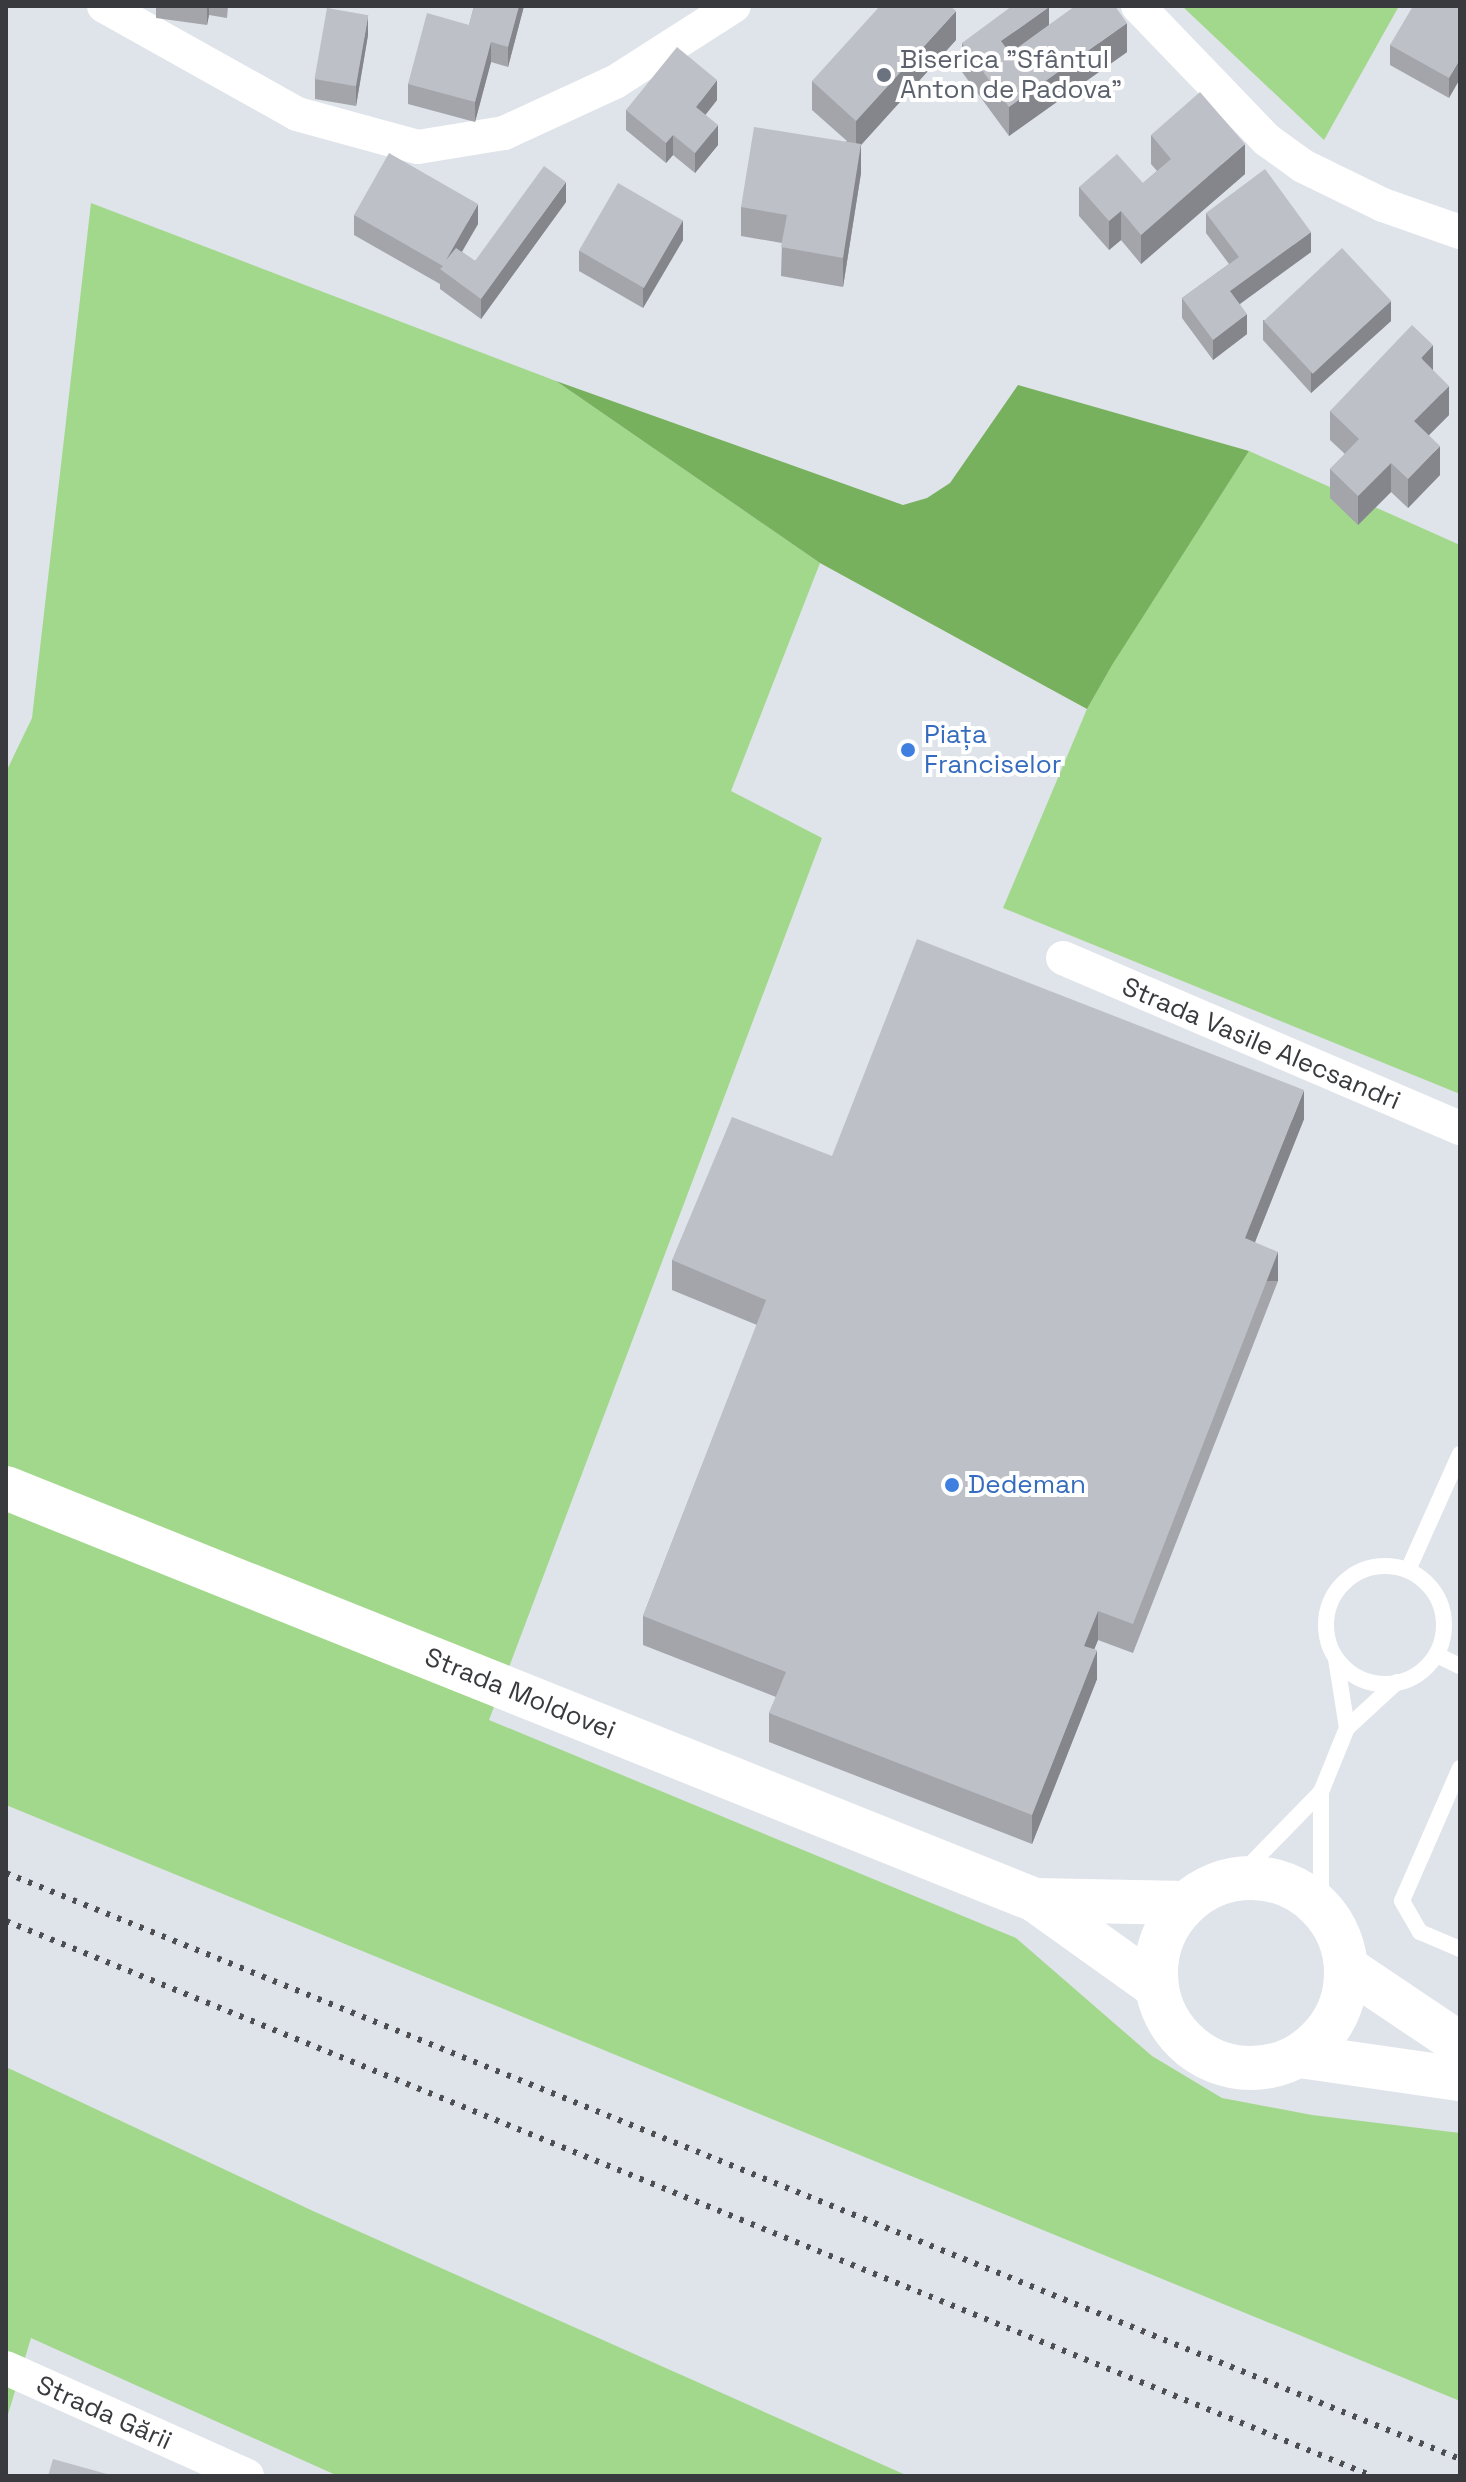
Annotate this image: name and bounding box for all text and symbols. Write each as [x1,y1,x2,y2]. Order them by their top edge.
place label: Biserica "Sfântul Anton de Padova" [900,44,1122,106]
marker: Biserica "Sfântul Anton de Padova" [875,66,893,84]
place label: Piața Franciselor [924,719,1062,780]
marker: Piața Franciselor [899,741,917,759]
street label: Strada Vasile Alecsandri [1117,971,1405,1117]
place label: Dedeman [968,1469,1086,1501]
marker: Dedeman [943,1476,961,1494]
street label: Strada Moldovei [420,1642,620,1746]
street label: Strada Gării [31,2369,177,2457]

